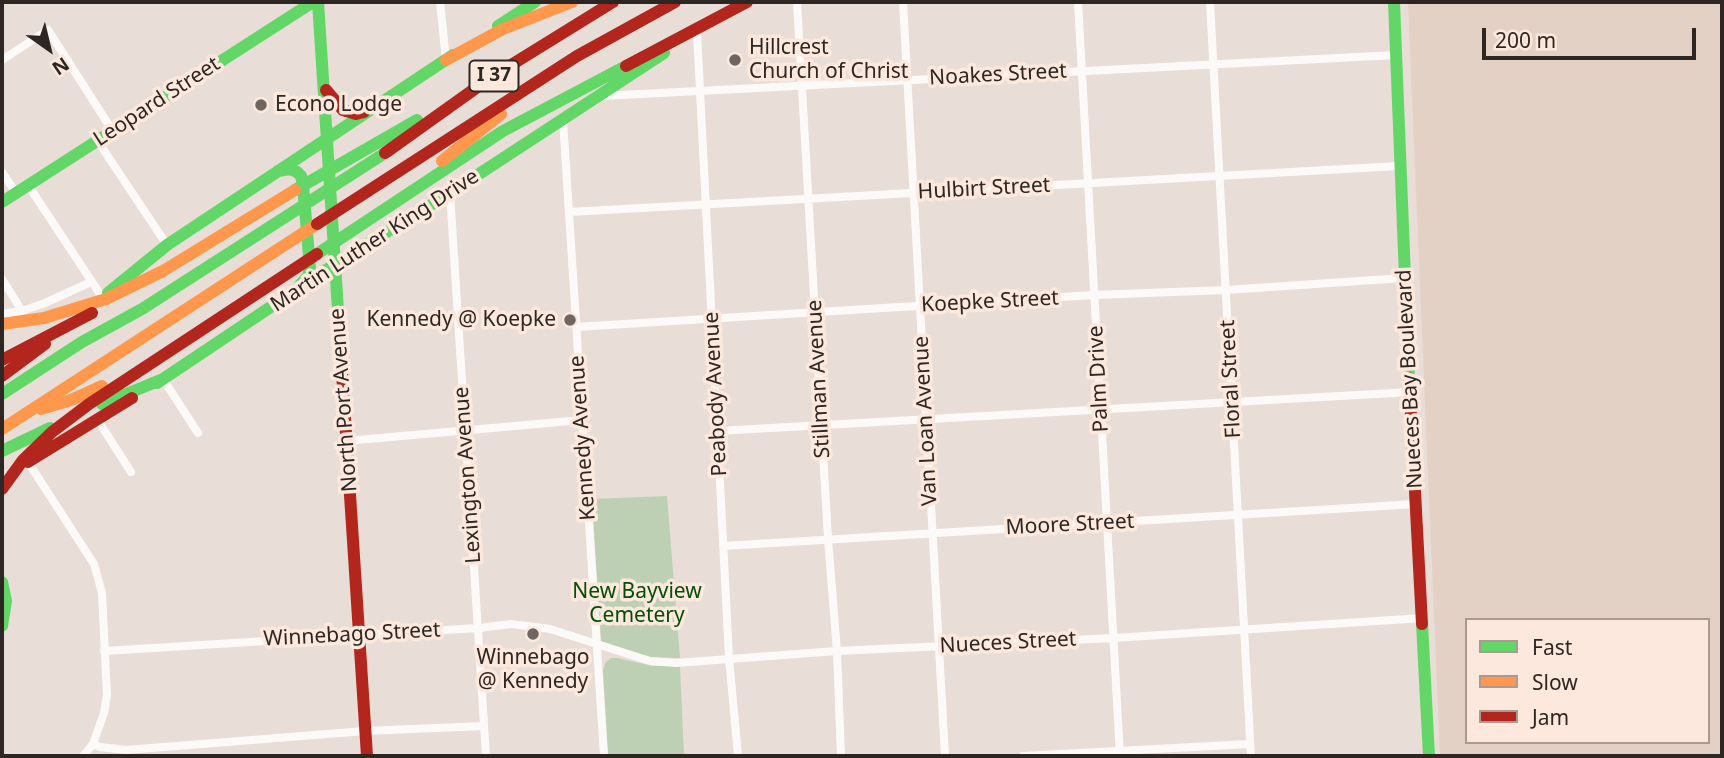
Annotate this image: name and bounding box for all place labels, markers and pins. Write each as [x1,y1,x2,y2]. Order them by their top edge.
place label: Hillcrest Church of Christ [749,35,908,85]
marker: Hillcrest Church of Christ [727,52,743,68]
place label: Econo Lodge [275,92,402,118]
marker: Econo Lodge [253,97,269,113]
place label: Kennedy @ Koepke [366,307,556,333]
marker: Kennedy @ Koepke [562,312,578,328]
marker: Winnebago @ Kennedy [525,626,541,642]
place label: Winnebago @ Kennedy [476,645,590,695]

